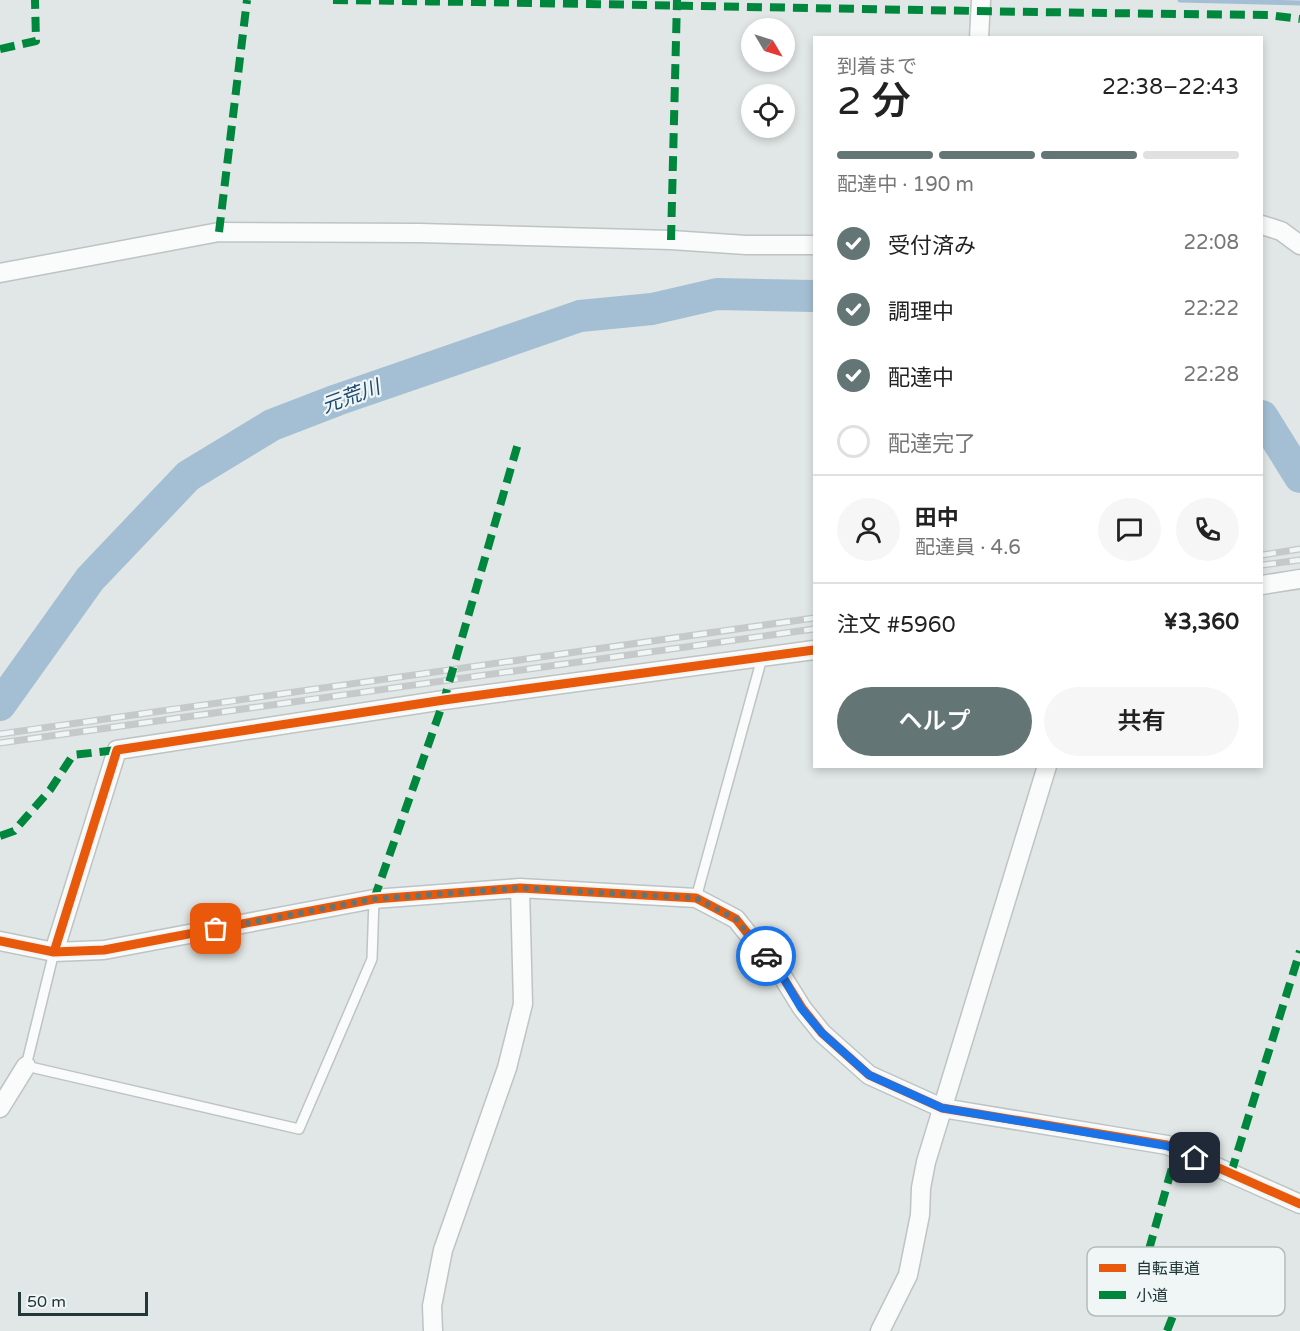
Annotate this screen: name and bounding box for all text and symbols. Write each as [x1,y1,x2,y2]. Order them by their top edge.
north arrow [741,18,795,72]
map controls [741,18,795,138]
text: 到着まで [837,55,917,79]
text: 22:38–22:43 [1102,74,1239,100]
text: 2 分 [837,78,911,125]
button: locate [741,84,795,138]
text: 配達中 · 190 m [837,173,974,197]
icon: check [837,227,870,260]
text: 22:08 [1184,231,1239,255]
text: 受付済み [888,233,976,259]
icon: check [837,293,870,326]
text: 22:22 [1184,297,1239,321]
text: 調理中 [888,299,954,325]
icon: check [837,359,870,392]
text: 22:28 [1184,363,1239,387]
text: 配達中 [888,365,954,391]
water label: 元荒川 [319,375,385,419]
text: 配達完了 [888,431,976,457]
button: person [837,498,900,561]
button: chat [1098,498,1161,561]
button: phone [1176,498,1239,561]
text: 田中 [915,505,959,531]
text: 配達員 · 4.6 [915,536,1021,560]
text: ¥3,360 [1164,609,1239,635]
text: 注文 #5960 [837,612,955,638]
button: ヘルプ [837,687,1032,756]
button: 共有 [1044,687,1239,756]
pin [190,903,241,954]
icon: bag [199,912,232,945]
courier [736,926,796,986]
icon: car [750,940,783,973]
pin [1169,1132,1220,1183]
icon: home [1178,1141,1211,1174]
legend [1087,1247,1285,1316]
text: 自転車道 [1136,1259,1200,1279]
text: 小道 [1136,1286,1168,1306]
scale bar [18,1289,148,1316]
text: 50 m [27,1292,66,1312]

